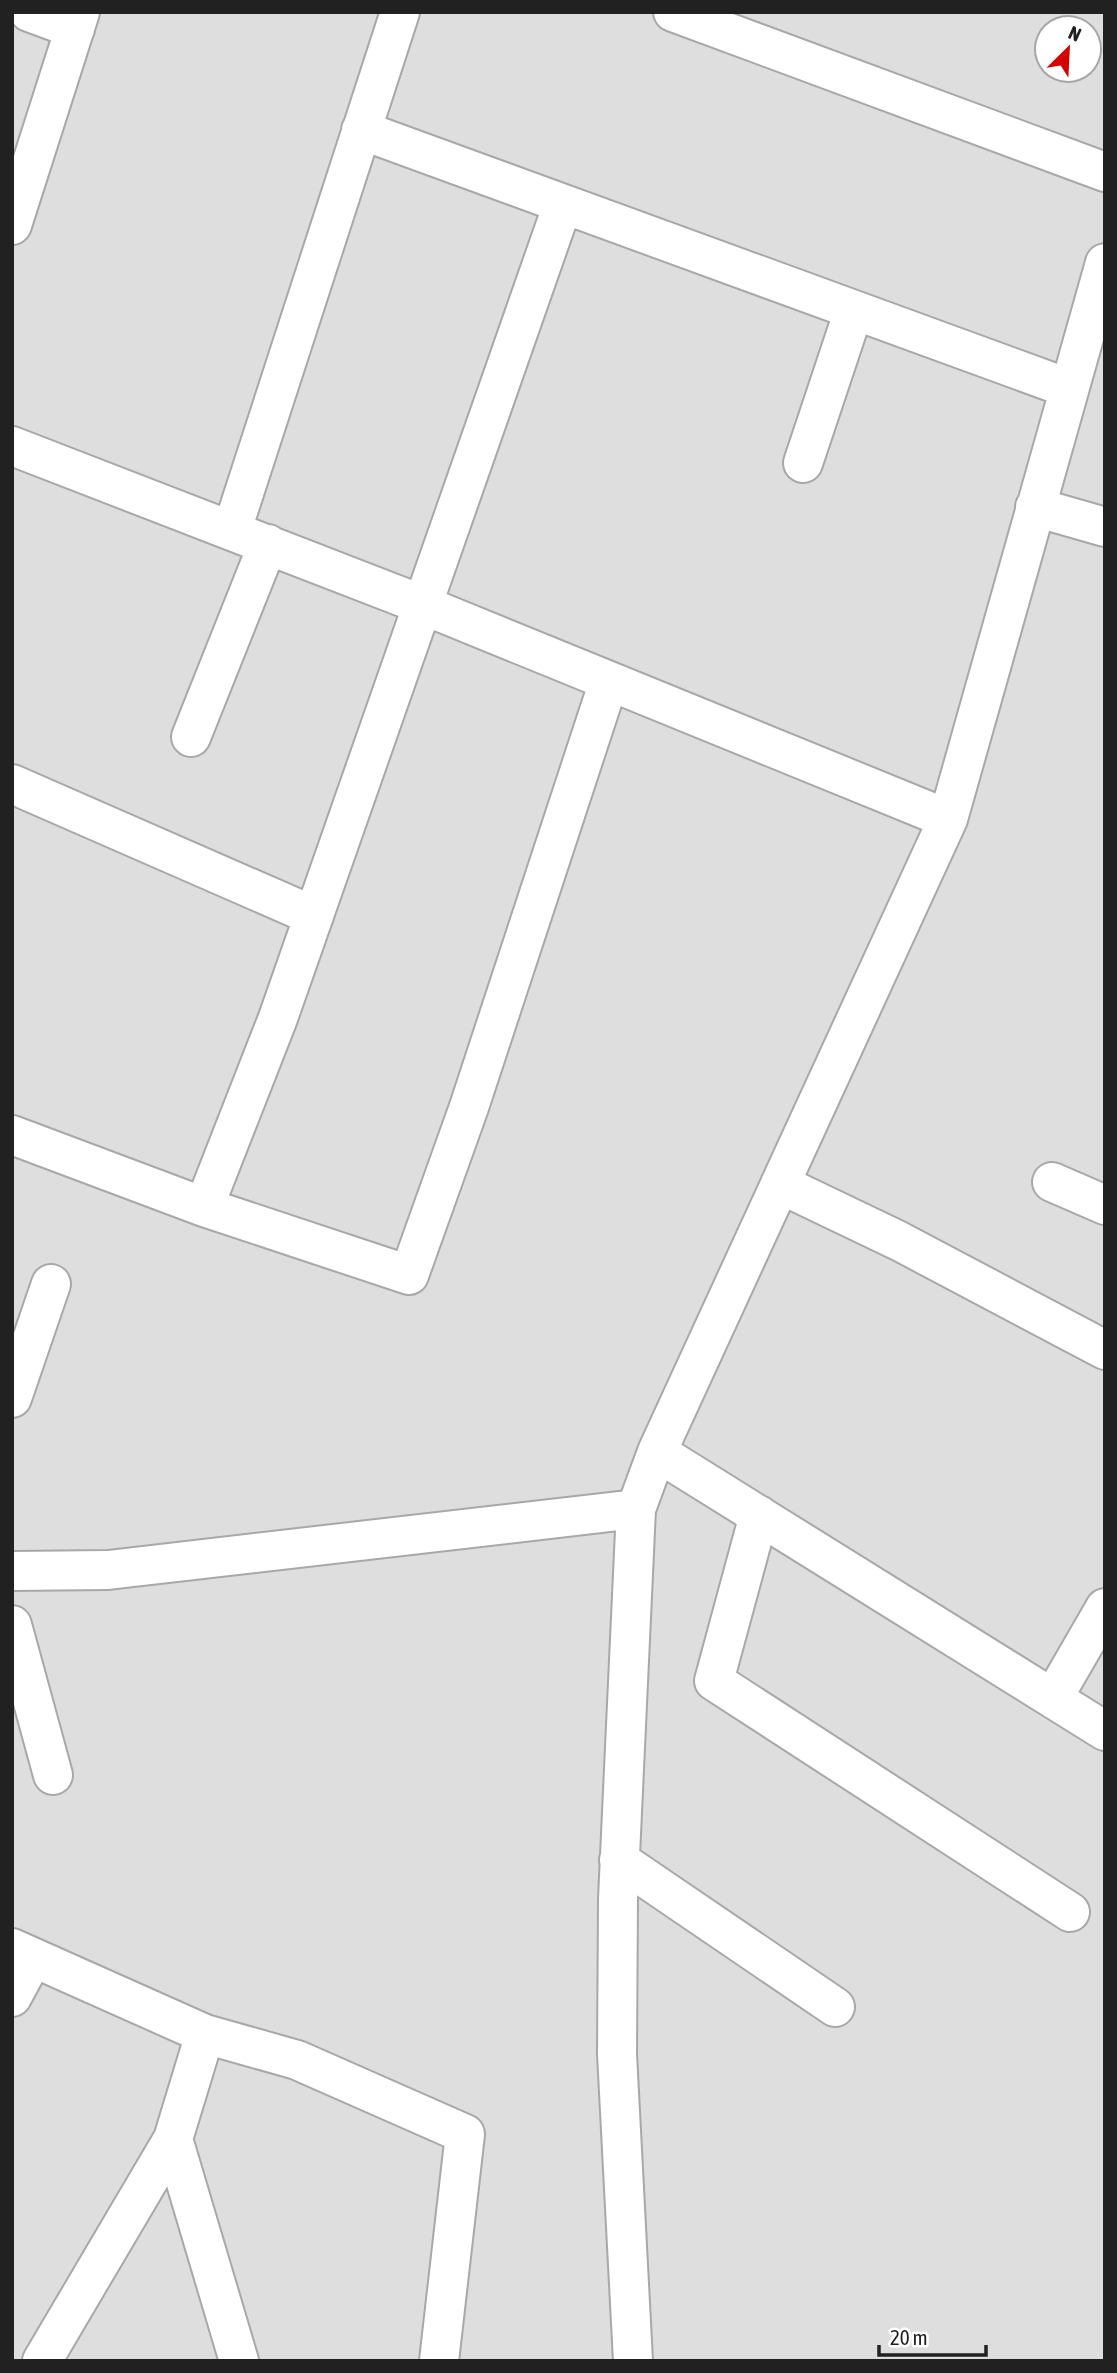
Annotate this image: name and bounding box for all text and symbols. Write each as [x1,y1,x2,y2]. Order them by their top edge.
north arrow [1033,14,1103,84]
text: N [1065,21,1085,46]
scale bar [879,2314,986,2358]
text: 20 m [890,2325,928,2349]

